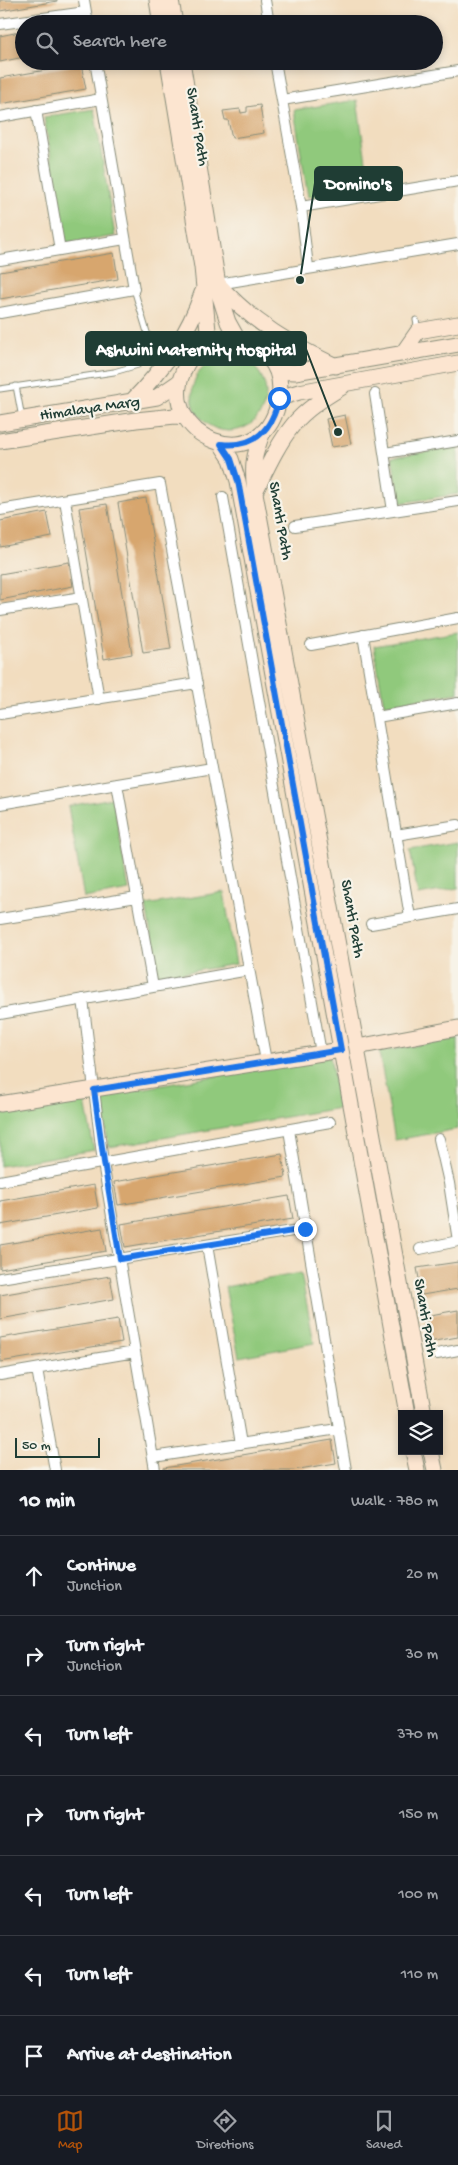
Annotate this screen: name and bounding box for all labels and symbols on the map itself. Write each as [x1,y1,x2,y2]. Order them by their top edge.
street label: Shanti Path [180,86,212,168]
callout: Domino's [315,167,402,200]
text: Domino's [323,175,393,196]
callout: Ashwini Maternity Hospital [86,332,306,365]
text: Ashwini Maternity Hospital [95,341,296,362]
route start [268,387,291,410]
street label: Himalaya Marg [39,394,141,426]
street label: Shanti Path [263,480,295,562]
street label: Shanti Path [335,878,367,960]
route end [294,1218,317,1241]
street label: Shanti Path [408,1277,440,1359]
scale bar [15,1435,100,1458]

